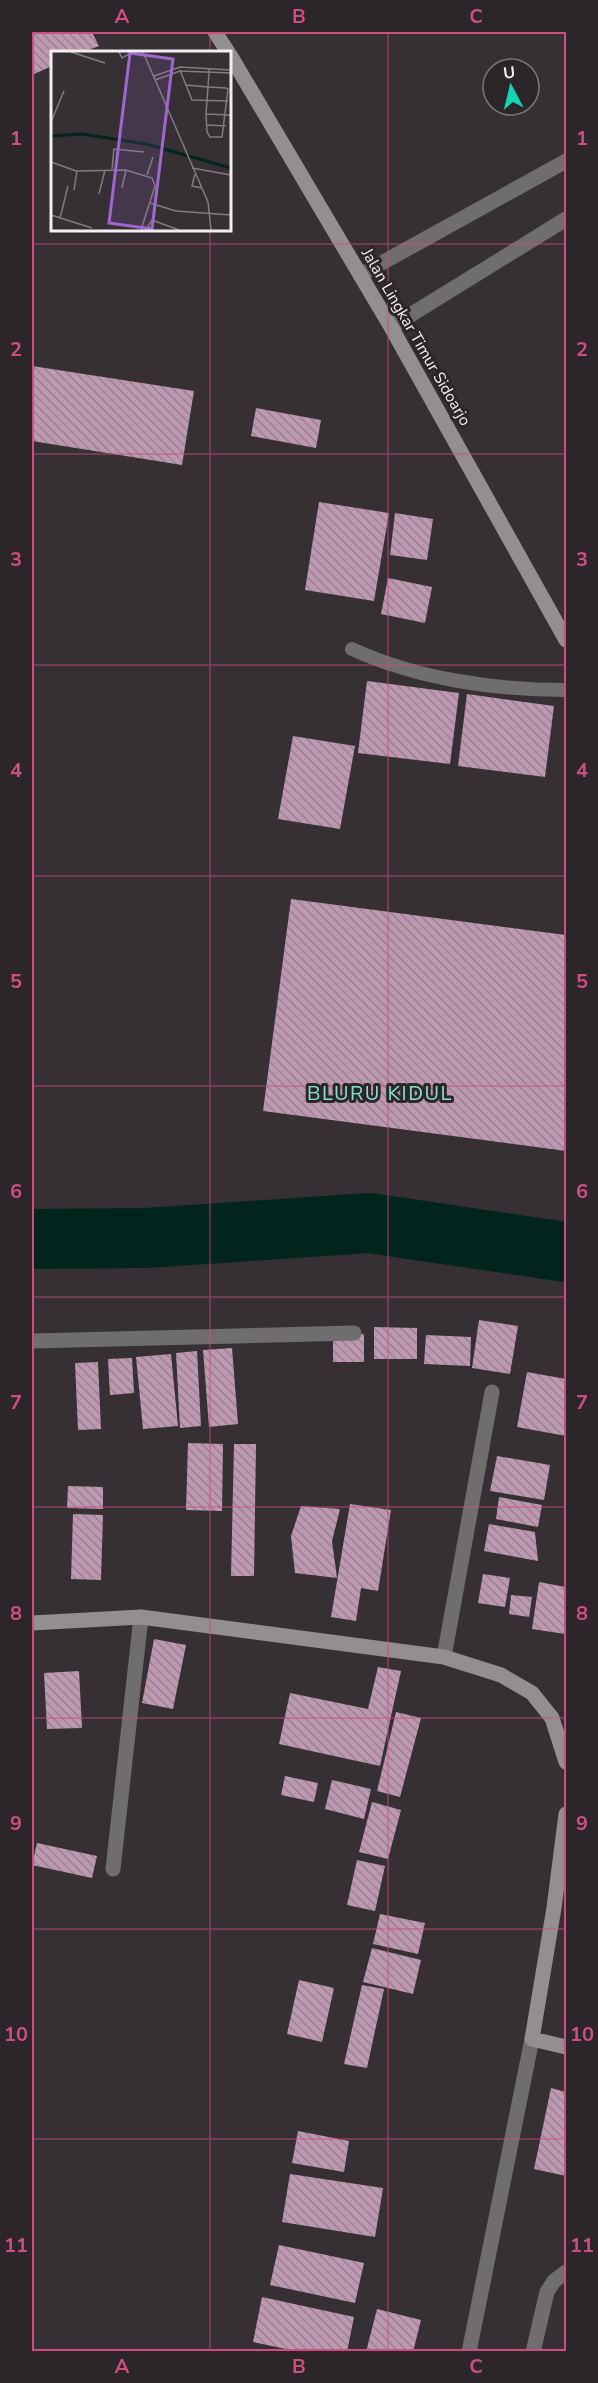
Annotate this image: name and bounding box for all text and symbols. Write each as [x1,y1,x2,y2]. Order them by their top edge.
text: A [115,3,130,30]
text: B [292,3,306,30]
text: C [469,3,483,30]
inset map [51,51,231,231]
north arrow [481,57,541,117]
text: U [502,61,516,85]
text: 1 [10,125,22,152]
text: 1 [576,125,588,152]
street label: Jalan Lingkar Timur Sidoarjo [356,243,476,430]
text: 2 [10,336,22,363]
text: 2 [576,336,588,363]
text: 3 [10,546,22,573]
text: 3 [576,546,588,573]
text: 4 [10,757,22,784]
text: 4 [576,757,588,784]
text: 5 [10,968,22,995]
text: 5 [576,968,588,995]
district label: BLURU KIDUL [307,1080,453,1107]
text: 6 [10,1178,22,1205]
text: 6 [576,1178,588,1205]
text: 7 [10,1389,22,1416]
text: 7 [576,1389,588,1416]
text: 8 [10,1600,22,1627]
text: 8 [576,1600,588,1627]
text: 9 [10,1810,22,1837]
text: 9 [576,1810,588,1837]
text: 10 [4,2021,28,2048]
text: 10 [570,2021,594,2048]
text: 11 [4,2232,28,2259]
text: 11 [570,2232,594,2259]
text: A [115,2353,130,2380]
text: B [292,2353,306,2380]
text: C [469,2353,483,2380]

